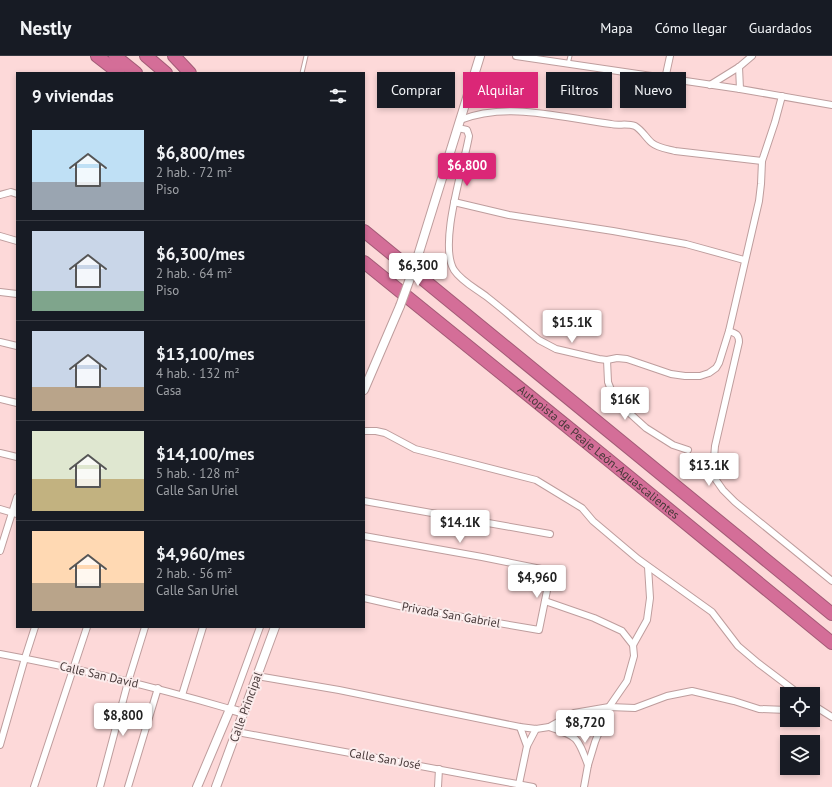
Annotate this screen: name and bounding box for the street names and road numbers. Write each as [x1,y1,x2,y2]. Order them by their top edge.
street label: Autopista de Peaje León-Aguascalientes [515,382,683,522]
street label: Privada San Gabriel [401,598,502,631]
street label: Calle San David [58,658,140,691]
street label: Calle Principal [226,669,265,744]
street label: Calle San José [348,745,422,772]

